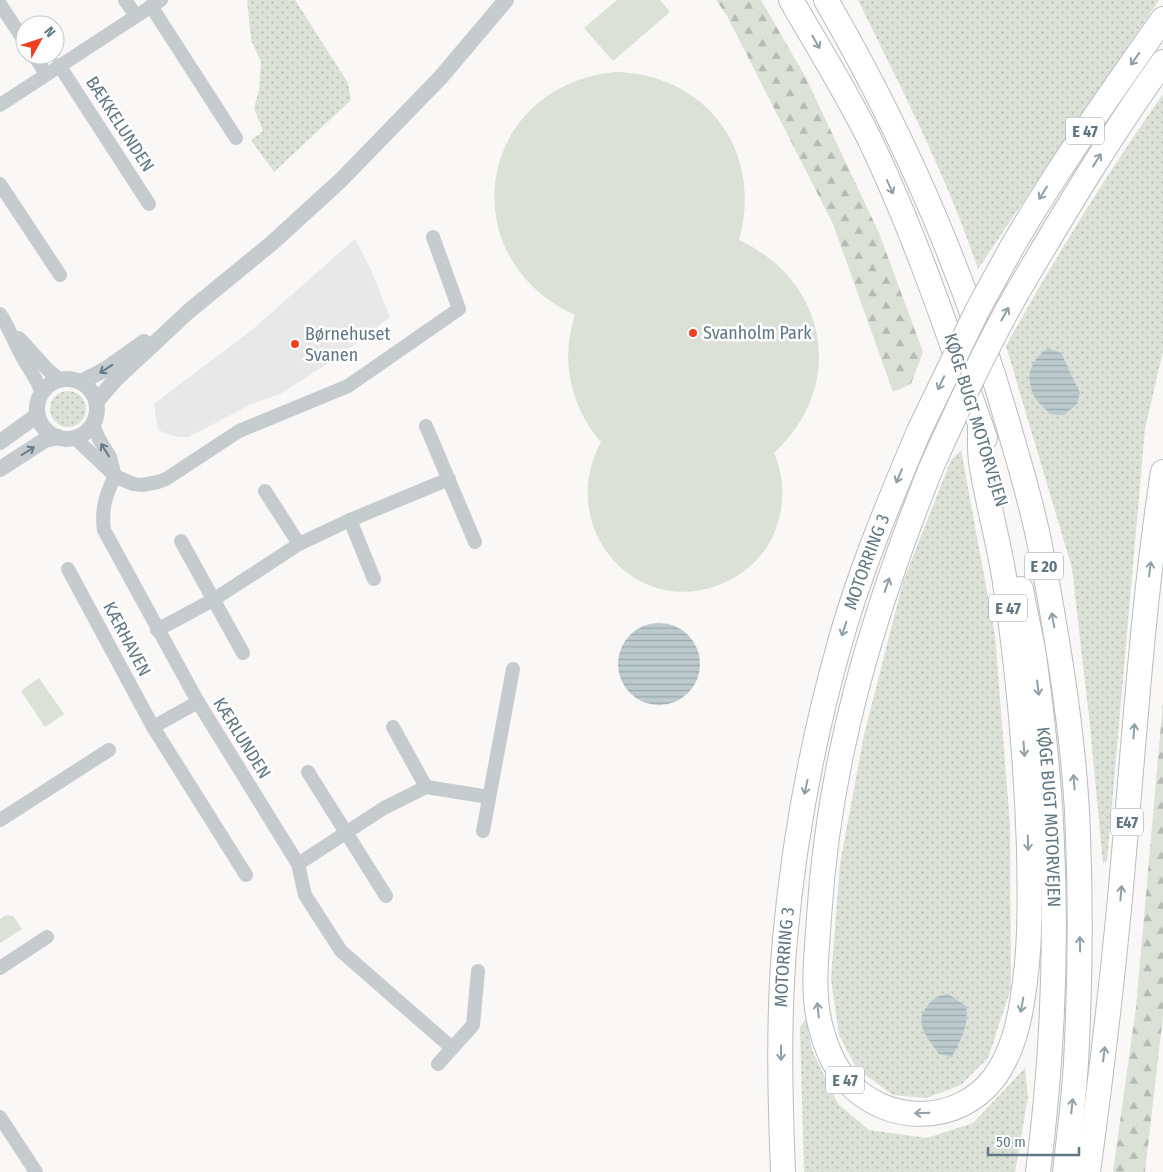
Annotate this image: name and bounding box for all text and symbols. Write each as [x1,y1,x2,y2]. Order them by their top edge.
north arrow [15,15,65,65]
text: N [40,23,59,41]
one-way arrow [811,35,821,49]
one-way arrow [1130,52,1140,66]
street label: BÆKKELUNDEN [81,72,159,176]
road number: E 47 [1066,118,1104,144]
one-way arrow [1093,153,1103,167]
one-way arrow [885,179,895,194]
one-way arrow [1038,186,1048,200]
one-way arrow [1001,307,1010,322]
place label: Svanholm Park [703,322,812,344]
place label: Børnehuset Svanen [305,323,390,366]
marker: Svanholm Park [687,327,699,339]
street label: KØGE BUGT MOTORVEJEN [939,331,1013,509]
marker: Børnehuset Svanen [289,338,301,350]
one-way arrow [99,364,113,374]
one-way arrow [936,376,946,391]
one-way arrow [100,443,110,457]
one-way arrow [20,445,34,455]
one-way arrow [894,468,904,483]
street label: MOTORRING 3 [839,511,894,613]
road number: E 20 [1025,552,1063,580]
one-way arrow [1145,561,1155,577]
one-way arrow [883,577,892,593]
road number: E 47 [989,594,1027,622]
street label: KÆRHAVEN [98,598,156,680]
one-way arrow [1048,613,1058,629]
one-way arrow [839,621,849,637]
one-way arrow [1033,680,1043,696]
street label: KÆRLUNDEN [208,693,276,783]
one-way arrow [1129,723,1139,739]
street label: KØGE BUGT MOTORVEJEN [1032,726,1065,907]
one-way arrow [1019,741,1028,757]
one-way arrow [1069,774,1079,790]
one-way arrow [801,779,811,795]
road number: E47 [1111,809,1143,836]
one-way arrow [1024,834,1033,850]
one-way arrow [1116,885,1125,901]
street label: MOTORRING 3 [770,906,799,1008]
one-way arrow [1075,936,1085,952]
one-way arrow [1016,996,1026,1012]
one-way arrow [813,1003,823,1019]
one-way arrow [776,1044,786,1061]
one-way arrow [1099,1047,1109,1063]
road number: E 47 [826,1066,864,1094]
one-way arrow [1067,1098,1077,1114]
one-way arrow [914,1109,930,1118]
scale bar [988,1124,1079,1156]
text: 50 m [996,1133,1026,1151]

